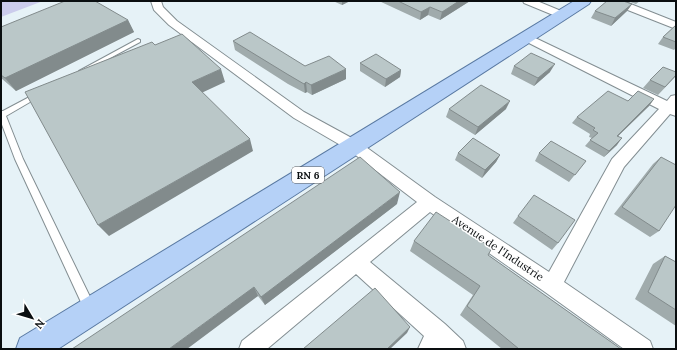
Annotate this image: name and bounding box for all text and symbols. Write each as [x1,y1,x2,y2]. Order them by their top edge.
road number: RN 6 [292,167,324,183]
street label: Avenue de l'Industrie [449,212,547,284]
north arrow [12,298,52,338]
text: N [31,316,48,332]

